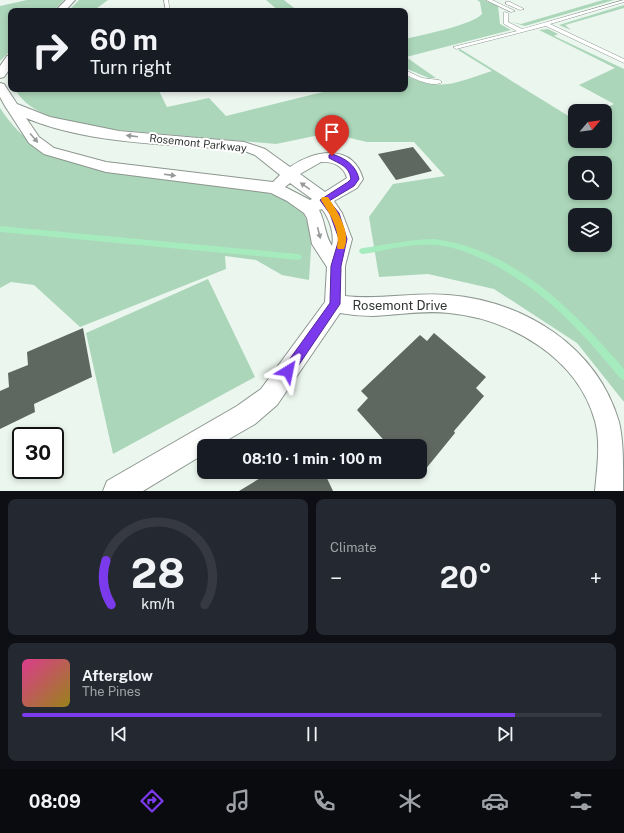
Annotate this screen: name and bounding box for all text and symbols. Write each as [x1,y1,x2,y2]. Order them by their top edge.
text: 60 m [90,23,158,56]
icon: right [24,24,76,76]
text: Turn right [90,57,172,78]
north arrow [568,104,612,148]
map controls [568,104,612,252]
pin [315,115,349,156]
icon: arrive [321,121,343,143]
one-way arrow [126,132,138,139]
street label: Rosemont Parkway [149,132,247,154]
one-way arrow [29,133,38,143]
button: search [568,156,612,200]
one-way arrow [164,172,176,178]
one-way arrow [300,182,310,190]
button: layers [568,208,612,252]
one-way arrow [316,227,322,239]
street label: Rosemont Drive [353,298,447,313]
position arrow [267,350,309,392]
speed limit sign: 30 [12,427,64,479]
text: 08:10 · 1 min · 100 m [242,450,382,467]
text: Climate [330,540,377,555]
text: 28 [131,548,185,597]
text: 20° [440,559,492,595]
text: − [330,565,342,591]
text: + [590,565,602,591]
text: km/h [141,595,175,612]
text: Afterglow [82,667,153,684]
text: The Pines [82,684,141,699]
icon: previous [108,723,130,745]
icon: pause [301,723,323,745]
icon: next [494,723,516,745]
icon: directions [138,787,166,815]
icon: music [224,787,252,815]
icon: phone [310,787,338,815]
icon: climate [396,787,424,815]
icon: car [481,787,509,815]
icon: filters [567,787,595,815]
text: 08:09 [29,791,81,812]

